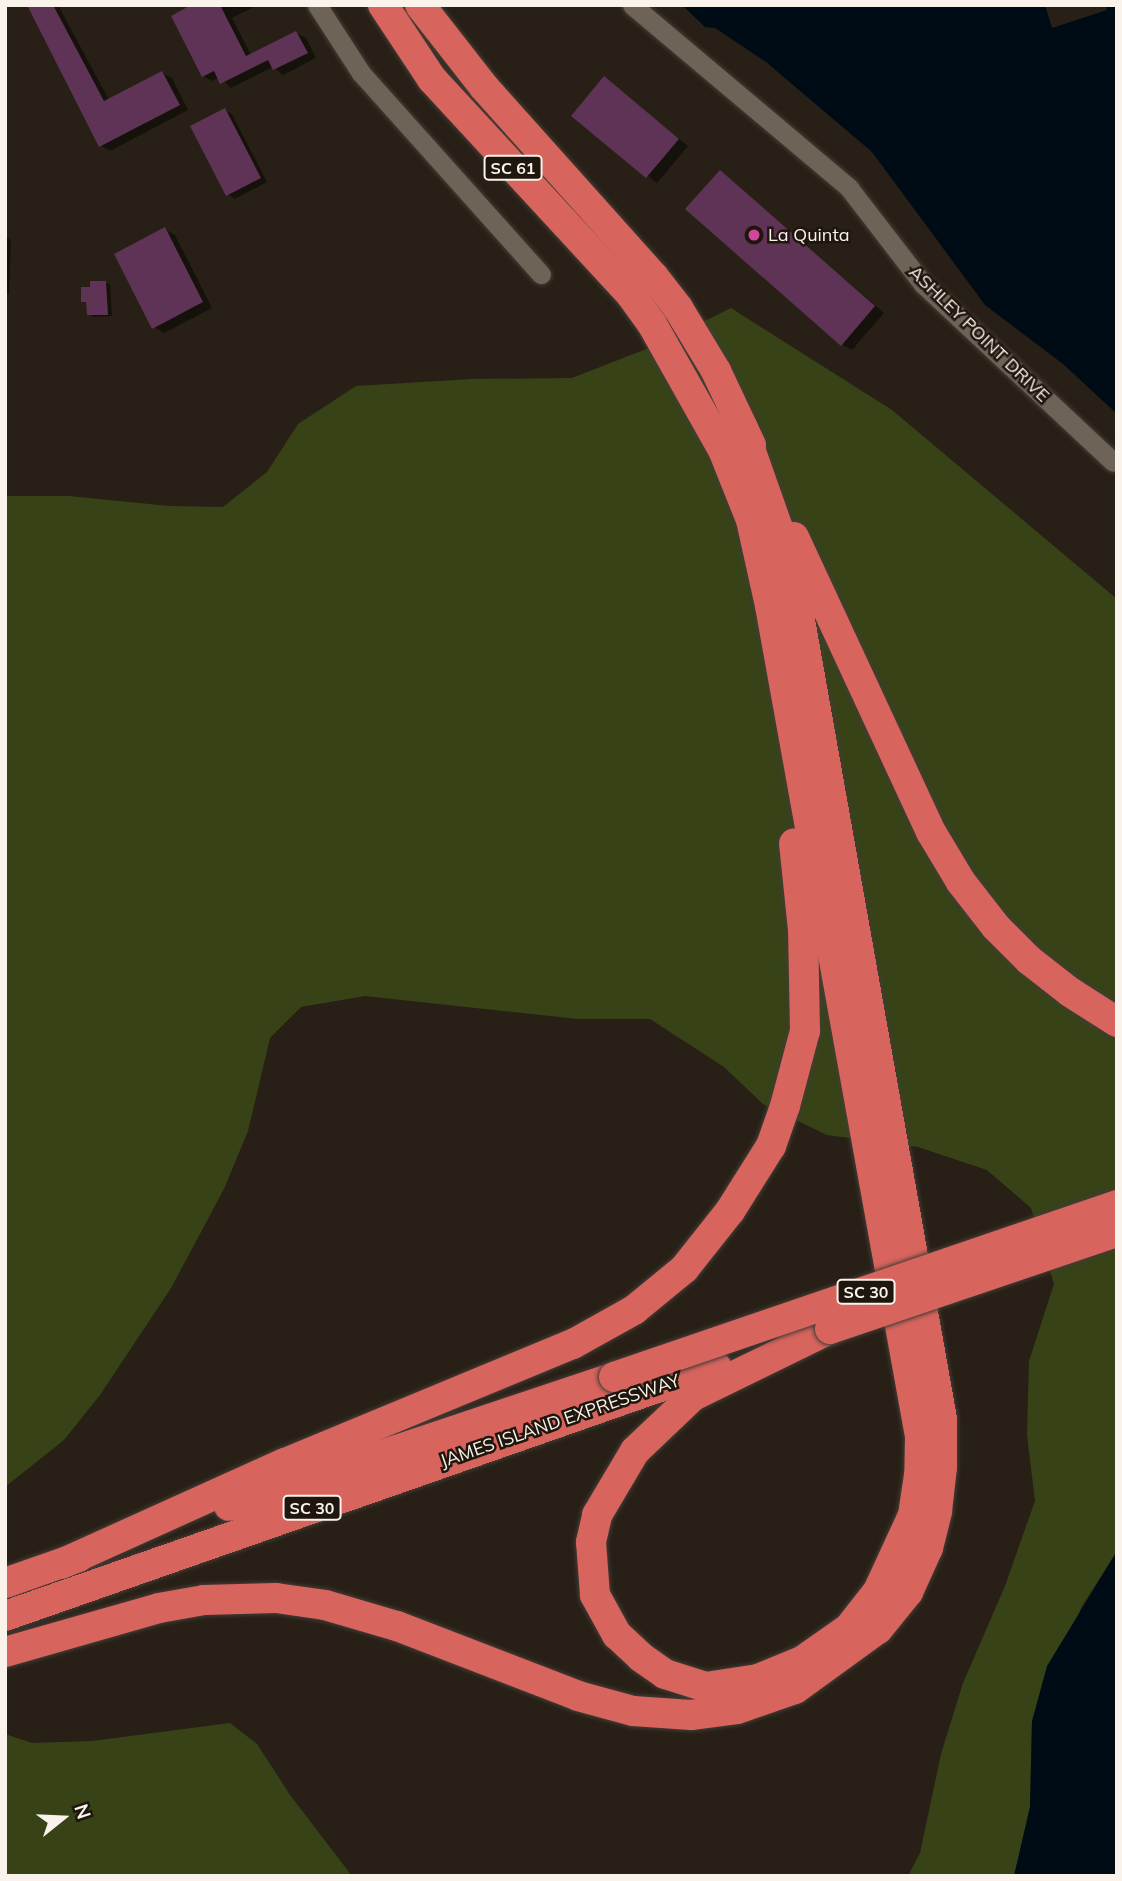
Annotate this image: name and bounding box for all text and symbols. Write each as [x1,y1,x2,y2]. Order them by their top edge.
road number: SC 61 [483,156,543,180]
place label: La Quinta [768,224,850,246]
marker: La Quinta [746,227,762,243]
street label: ASHLEY POINT DRIVE [904,261,1054,407]
road number: SC 30 [836,1280,896,1304]
street label: JAMES ISLAND EXPRESSWAY [437,1370,683,1472]
road number: SC 30 [282,1496,342,1520]
north arrow [28,1783,98,1853]
text: N [69,1801,97,1822]

